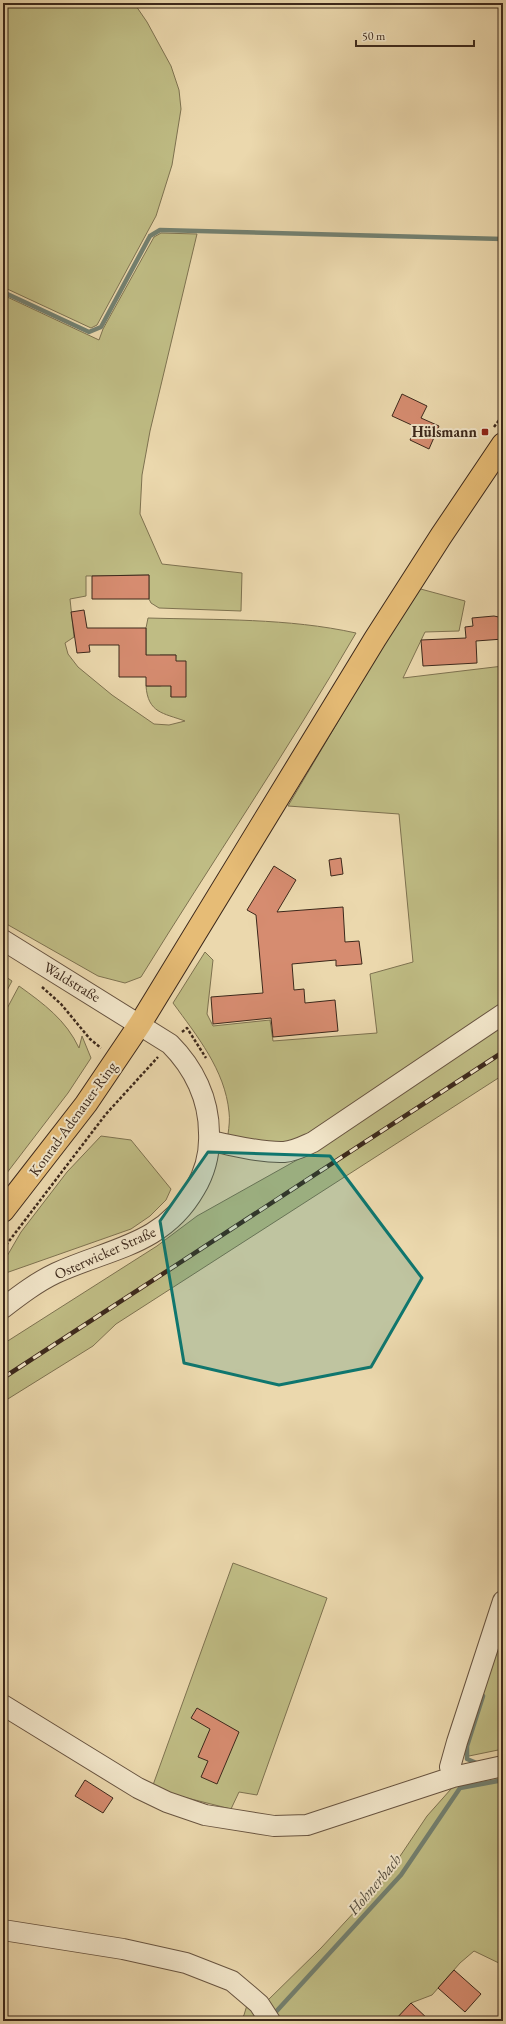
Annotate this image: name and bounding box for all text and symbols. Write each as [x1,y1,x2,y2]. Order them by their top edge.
scale bar [356,22,474,48]
text: 50 m [362,28,386,44]
place label: Hülsmann [412,422,477,441]
marker: Hülsmann [480,427,490,437]
street label: Waldstraße [40,957,104,1006]
street label: Konrad-Adenauer-Ring [24,1057,121,1180]
street label: Osterwicker Straße [51,1222,159,1283]
water label: Hohnerbach [342,1849,406,1920]

